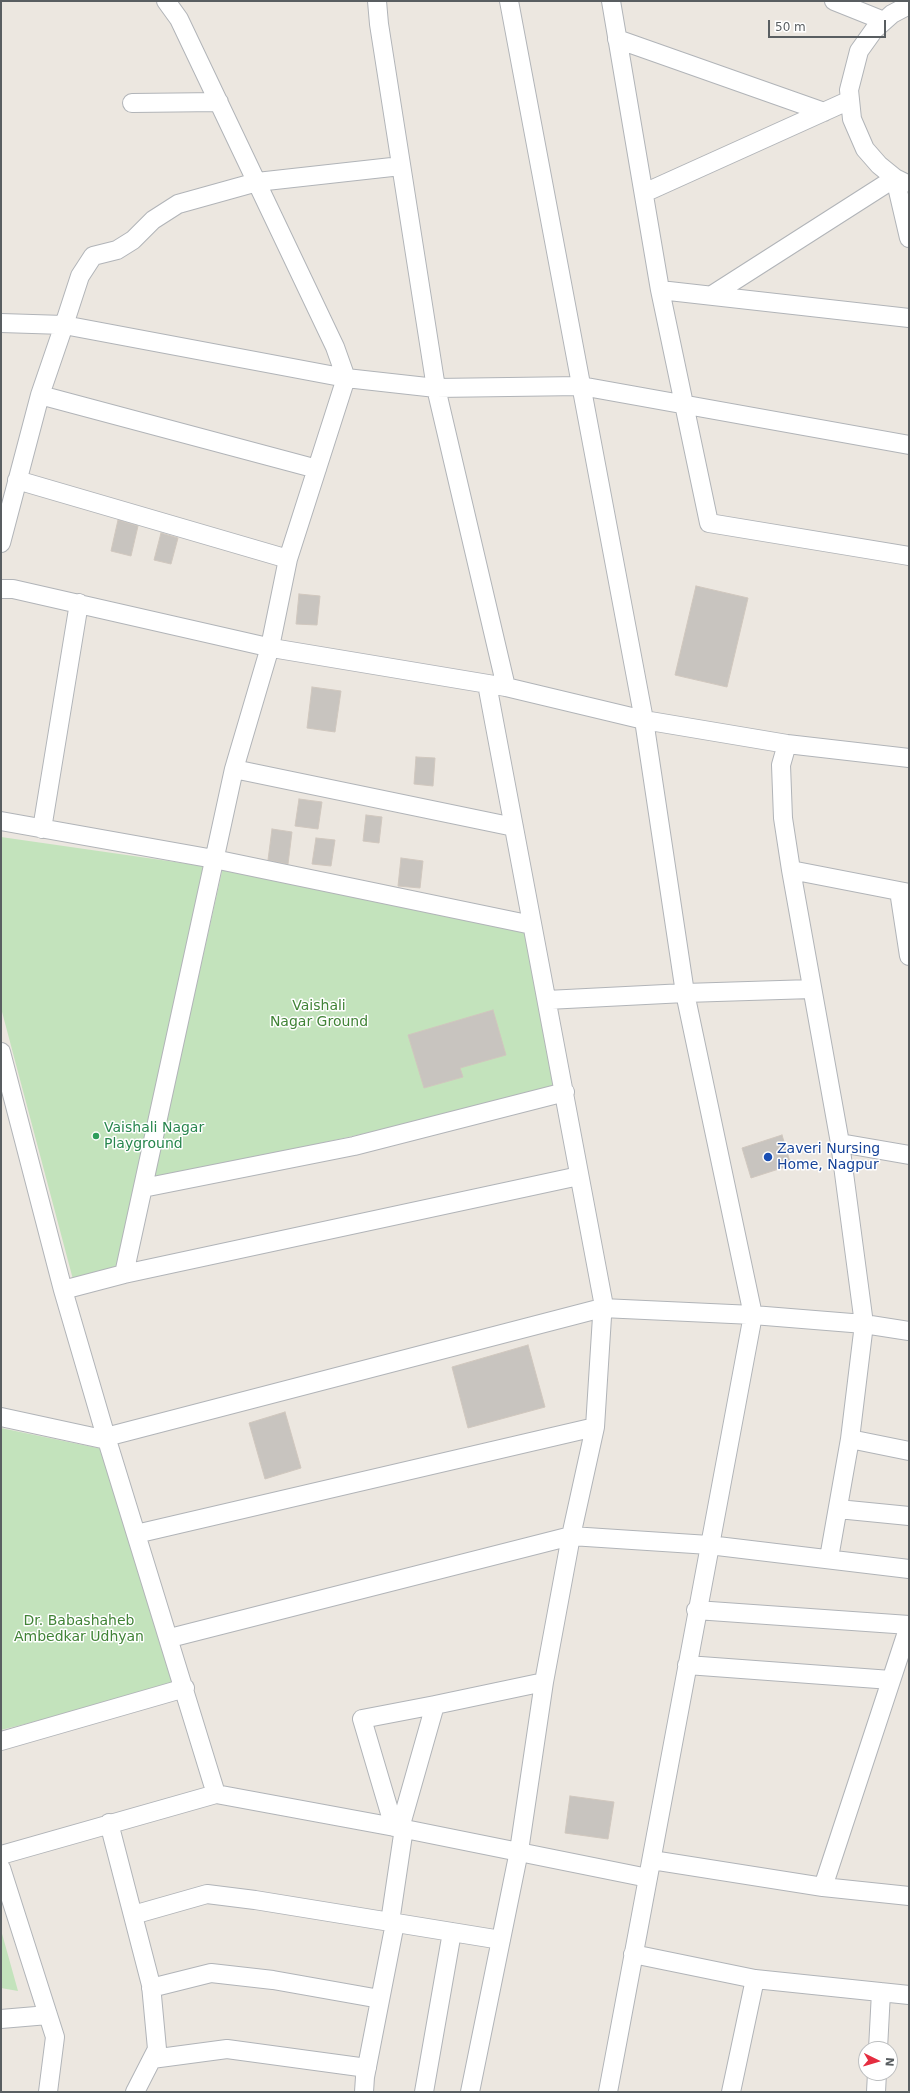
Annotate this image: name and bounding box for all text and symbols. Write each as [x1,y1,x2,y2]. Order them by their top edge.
scale bar [770,12,888,38]
text: 50 m [775,20,806,34]
park label: Vaishali Nagar Ground [270,998,368,1030]
place label: Vaishali Nagar Playground [104,1120,204,1152]
marker: Vaishali Nagar Playground [91,1131,101,1141]
place label: Zaveri Nursing Home, Nagpur [777,1141,880,1174]
marker: Zaveri Nursing Home, Nagpur [762,1151,774,1163]
park label: Dr. Babashaheb Ambedkar Udhyan [14,1613,144,1646]
north arrow [858,2041,898,2081]
text: N [883,2057,896,2067]

